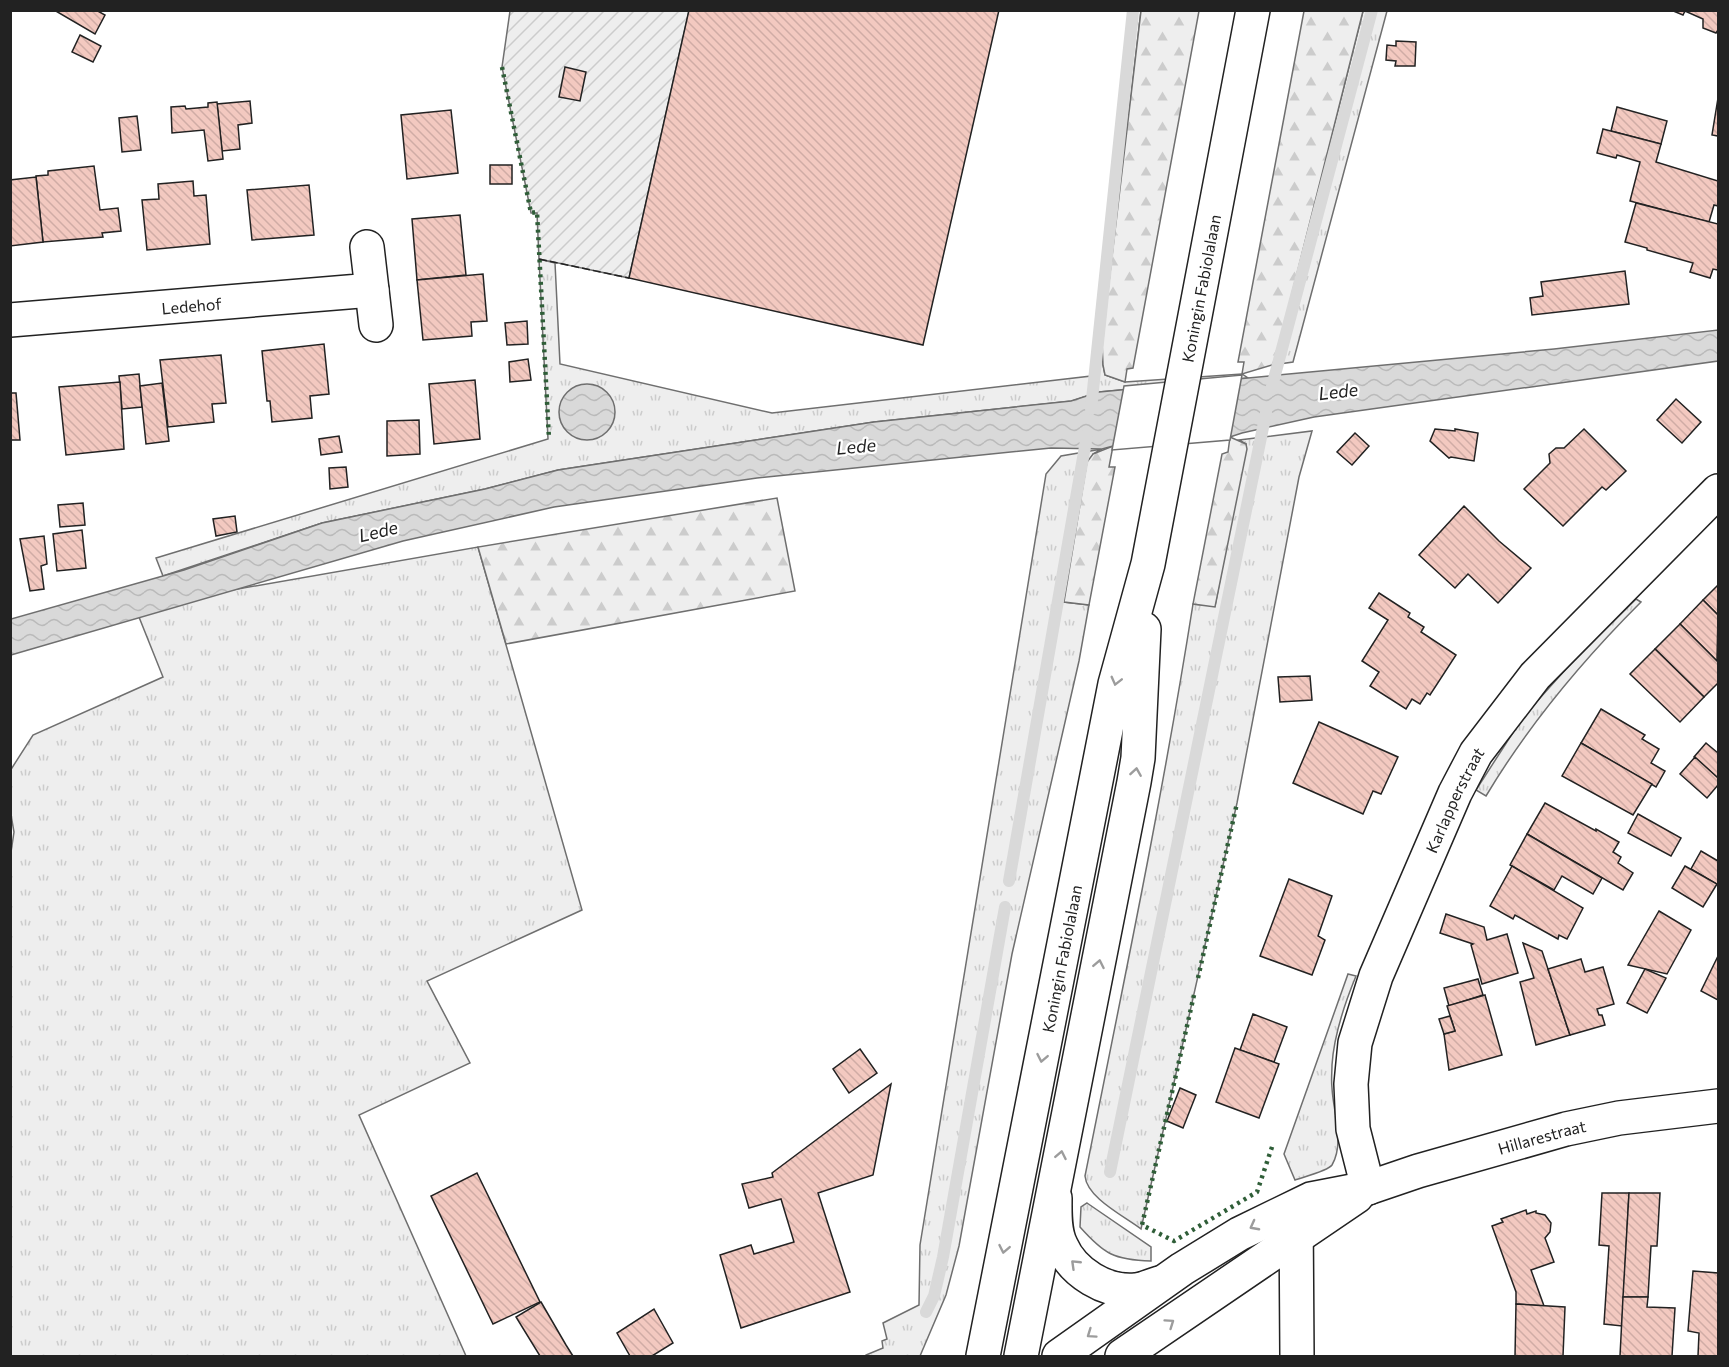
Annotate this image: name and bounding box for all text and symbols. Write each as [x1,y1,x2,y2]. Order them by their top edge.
street label: Koningin Fabiolalaan [1177,213,1224,364]
street label: Ledehof [161,293,223,317]
water label: Lede [1317,378,1360,404]
water label: Lede [835,433,877,459]
water label: Lede [356,515,400,546]
one-way arrow [1111,676,1124,686]
street label: Karlapperstraat [1421,742,1487,856]
one-way arrow [1129,767,1141,777]
street label: Koningin Fabiolalaan [1037,883,1085,1034]
one-way arrow [1092,959,1105,969]
one-way arrow [1036,1052,1049,1062]
street label: Hillarestraat [1495,1116,1588,1157]
one-way arrow [1054,1150,1067,1160]
one-way arrow [1250,1219,1260,1230]
one-way arrow [998,1244,1011,1254]
one-way arrow [1071,1261,1082,1272]
one-way arrow [1164,1319,1175,1330]
one-way arrow [1087,1326,1098,1337]

